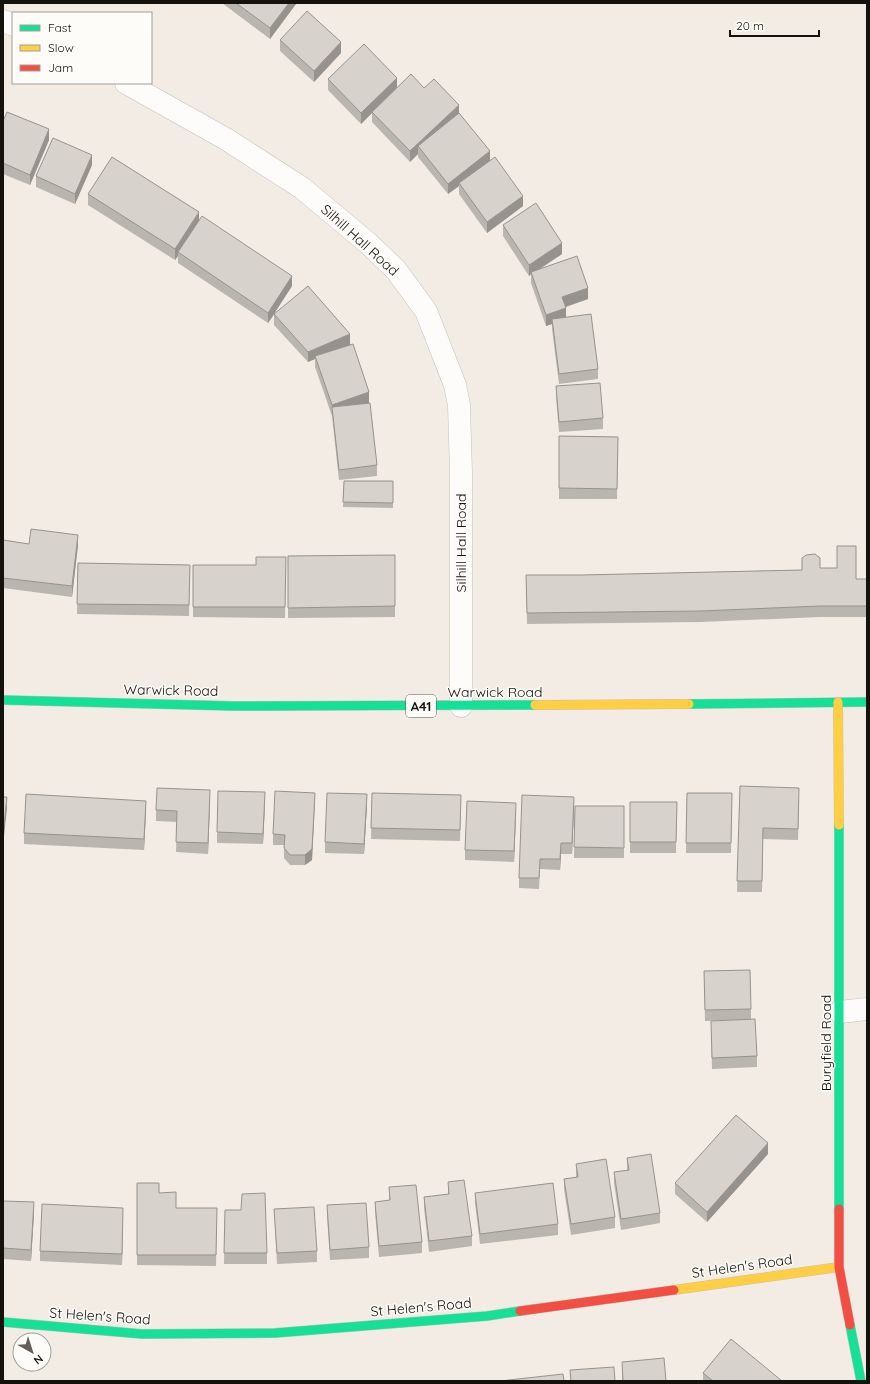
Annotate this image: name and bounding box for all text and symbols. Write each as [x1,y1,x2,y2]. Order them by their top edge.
legend [12,12,152,84]
scale bar [730,12,819,38]
text: 20 m [736,18,764,33]
text: Fast [48,20,72,35]
text: Slow [48,40,74,55]
text: Jam [48,60,73,75]
street label: Silhill Hall Road [317,200,403,280]
street label: Silhill Hall Road [452,494,470,592]
street label: Warwick Road [123,680,219,700]
street label: Warwick Road [448,683,542,701]
road number: A41 [406,695,436,717]
street label: Buryfield Road [817,995,835,1091]
street label: St Helen's Road [691,1250,793,1282]
street label: St Helen's Road [370,1294,472,1320]
street label: St Helen's Road [49,1303,151,1329]
north arrow [12,1332,52,1372]
text: N [31,1352,46,1368]

